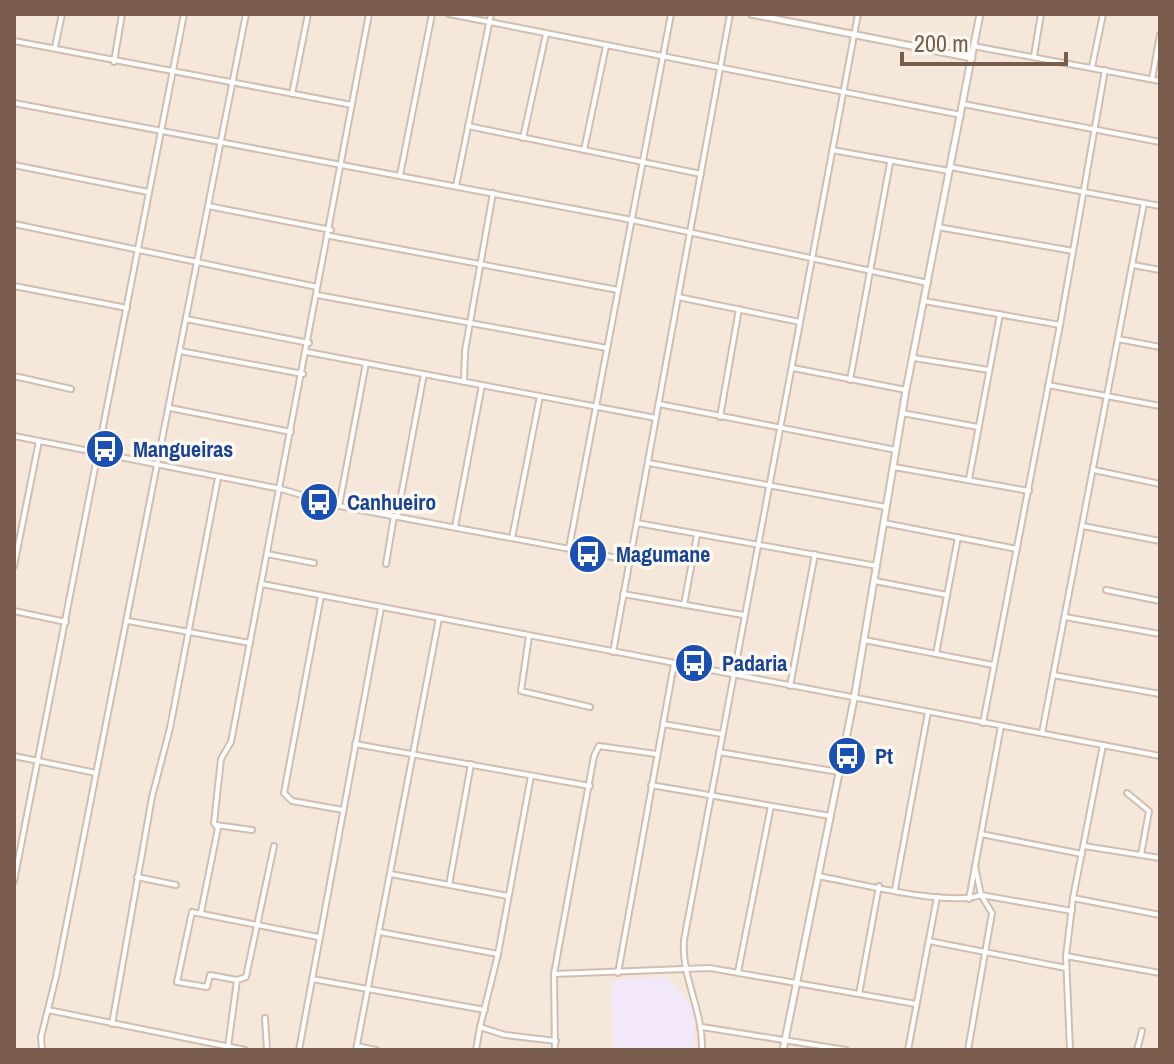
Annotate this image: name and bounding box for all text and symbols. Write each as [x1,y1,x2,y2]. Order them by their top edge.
scale bar [902,16,1066,66]
text: 200 m [914,27,969,59]
bus stop icon: Mangueiras [84,428,126,470]
place label: Mangueiras [133,434,233,464]
bus stop icon: Canhueiro [298,481,340,523]
place label: Canhueiro [347,487,436,517]
bus stop icon: Magumane [567,533,609,575]
place label: Magumane [616,539,710,569]
bus stop icon: Padaria [673,642,715,684]
place label: Padaria [722,648,787,678]
bus stop icon: Pt [826,735,868,777]
place label: Pt [875,741,893,771]

